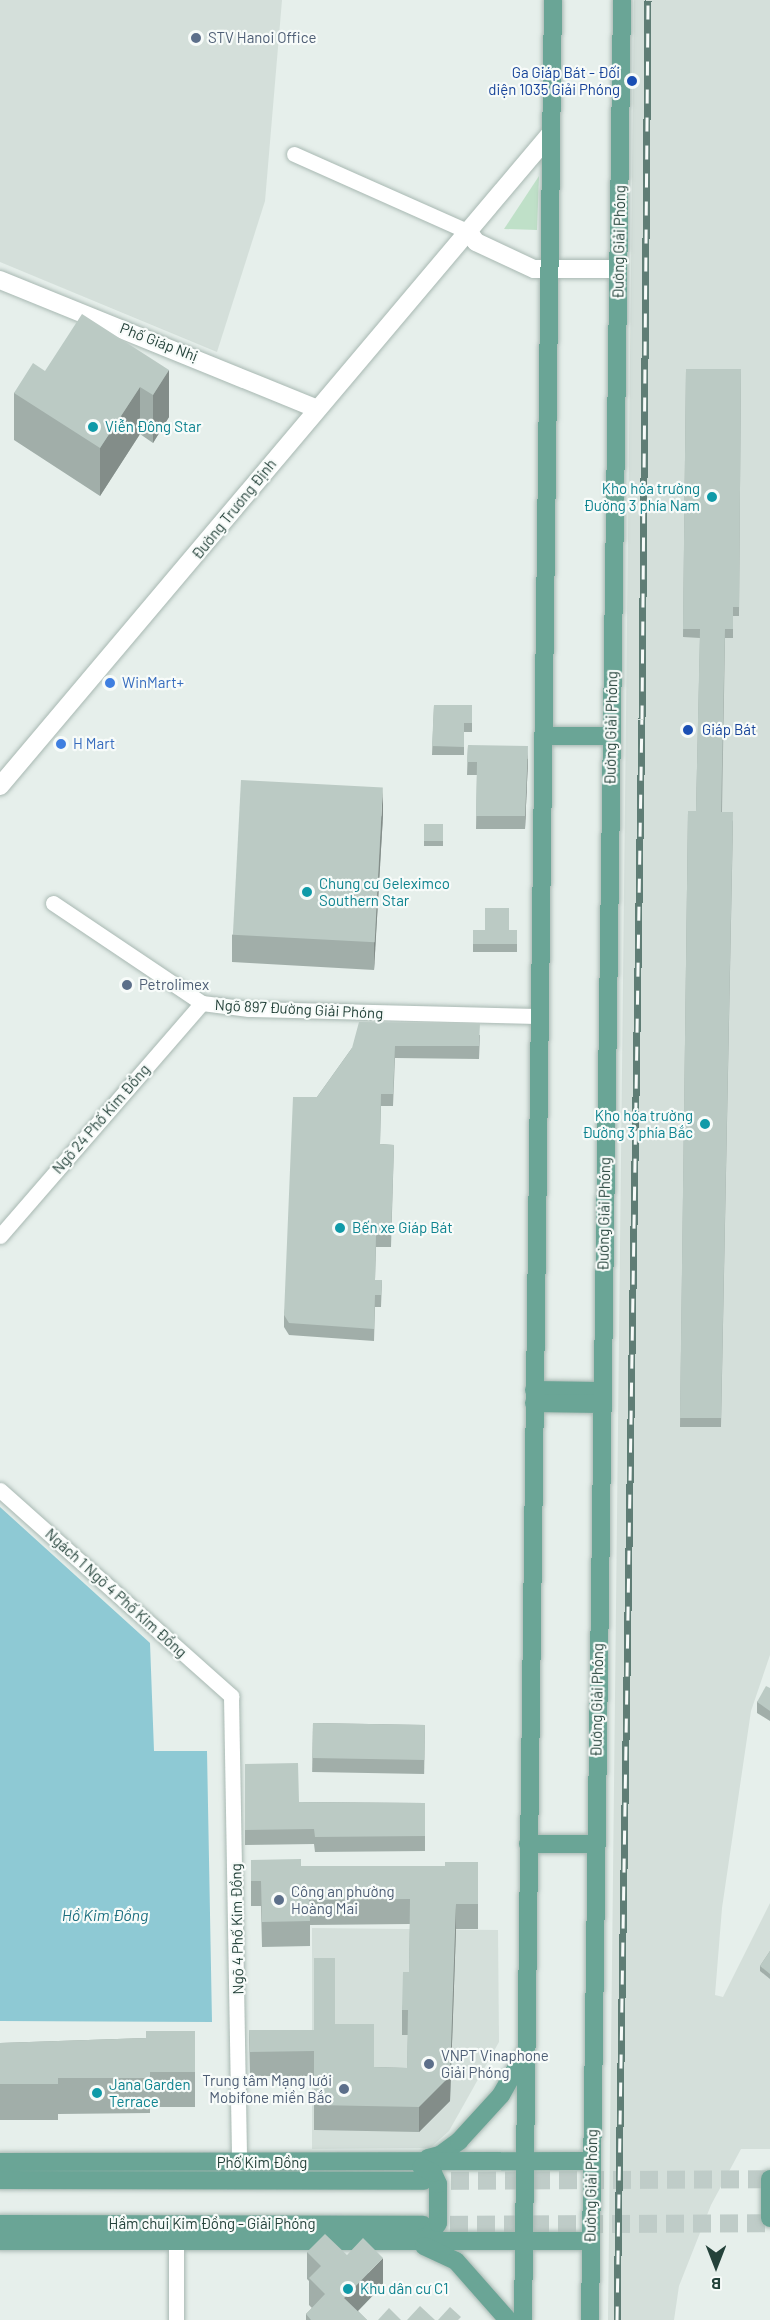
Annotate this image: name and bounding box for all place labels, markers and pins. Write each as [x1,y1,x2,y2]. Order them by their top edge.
place label: STV Hanoi Office [208,29,316,47]
marker: STV Hanoi Office [189,31,203,45]
place label: Ga Giáp Bát - Đối diện 1035 Giải Phóng [488,63,620,98]
marker: Ga Giáp Bát - Đối diện 1035 Giải Phóng [625,74,639,88]
place label: Viễn Đông Star [105,418,201,436]
marker: Viễn Đông Star [86,420,100,434]
place label: Kho hóa trường Đường 3 phía Nam [584,479,700,514]
marker: Kho hóa trường Đường 3 phía Nam [705,490,719,504]
place label: WinMart+ [122,674,184,692]
marker: WinMart+ [103,676,117,690]
marker: Giáp Bát [679,721,697,739]
place label: Giáp Bát [702,721,756,739]
place label: H Mart [73,735,115,753]
marker: H Mart [54,737,68,751]
place label: Chung cư Geleximco Southern Star [319,874,450,909]
marker: Chung cư Geleximco Southern Star [300,885,314,899]
place label: Petrolimex [139,976,209,994]
marker: Petrolimex [120,978,134,992]
place label: Kho hóa trường Đường 3 phía Bắc [582,1106,693,1141]
marker: Kho hóa trường Đường 3 phía Bắc [698,1117,712,1131]
place label: Bến xe Giáp Bát [352,1219,453,1237]
marker: Bến xe Giáp Bát [333,1221,347,1235]
place label: Công an phường Hoàng Mai [291,1882,395,1917]
marker: Công an phường Hoàng Mai [272,1893,286,1907]
place label: VNPT Vinaphone Giải Phóng [441,2046,549,2081]
marker: VNPT Vinaphone Giải Phóng [422,2057,436,2071]
place label: Trung tâm Mạng lưới Mobifone miền Bắc [202,2071,332,2106]
place label: Jana Garden Terrace [109,2075,190,2110]
marker: Trung tâm Mạng lưới Mobifone miền Bắc [337,2082,351,2096]
marker: Jana Garden Terrace [90,2086,104,2100]
place label: Khu dân cư C1 [360,2280,448,2298]
marker: Khu dân cư C1 [341,2282,355,2296]

